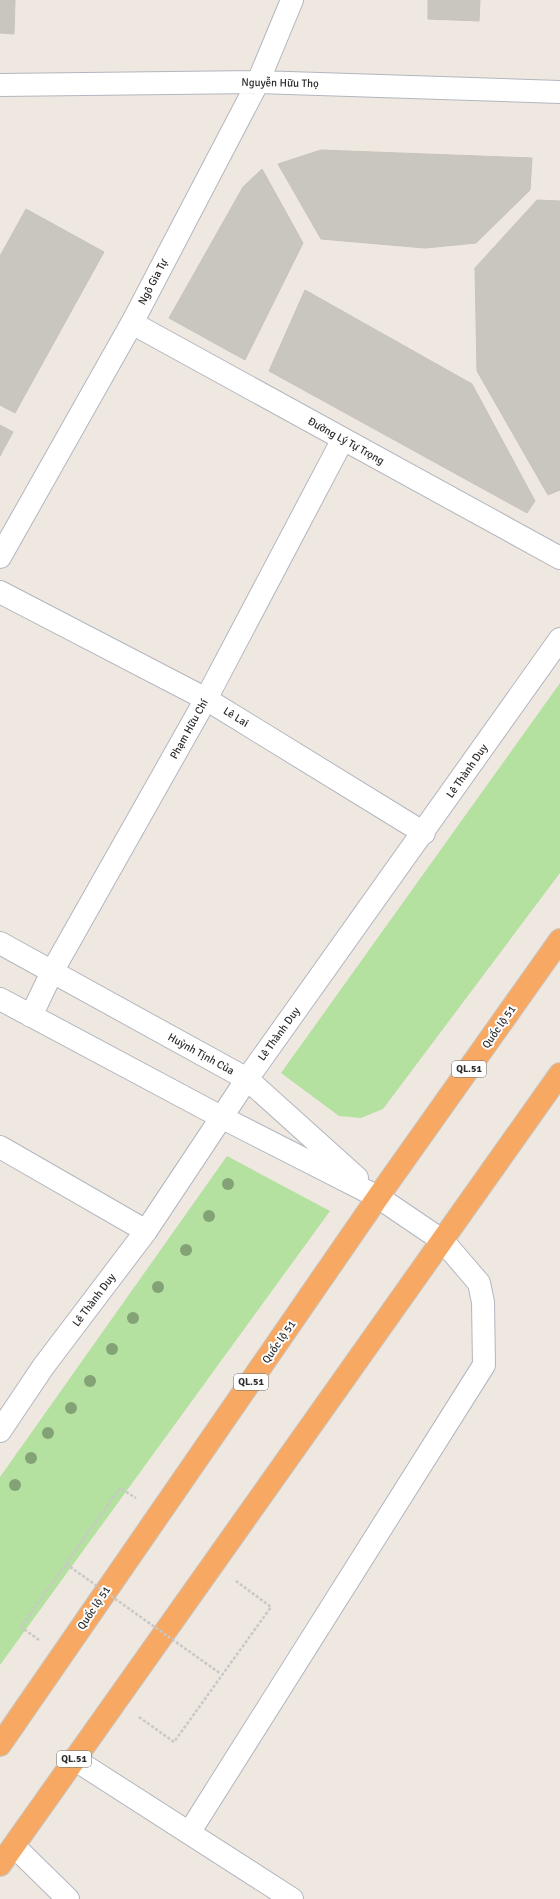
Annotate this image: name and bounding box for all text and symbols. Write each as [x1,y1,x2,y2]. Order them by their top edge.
street label: Nguyễn Hữu Thọ [241,75,319,90]
street label: Ngô Gia Tự [135,256,171,307]
street label: Đường Lý Tự Trọng [305,415,387,467]
street label: Phạm Hữu Chí [167,697,211,761]
street label: Lê Lai [221,704,251,730]
street label: Lê Thành Duy [444,741,491,801]
street label: Quốc lộ 51 [479,1002,519,1051]
street label: Lê Thành Duy [255,1004,303,1063]
street label: Huỳnh Tịnh Của [165,1030,237,1078]
road number: QL.51 [452,1061,486,1077]
street label: Lê Thành Duy [70,1270,119,1329]
street label: Quốc lộ 51 [259,1317,299,1366]
road number: QL.51 [234,1374,268,1390]
street label: Quốc lộ 51 [74,1583,113,1632]
road number: QL.51 [57,1751,91,1767]

